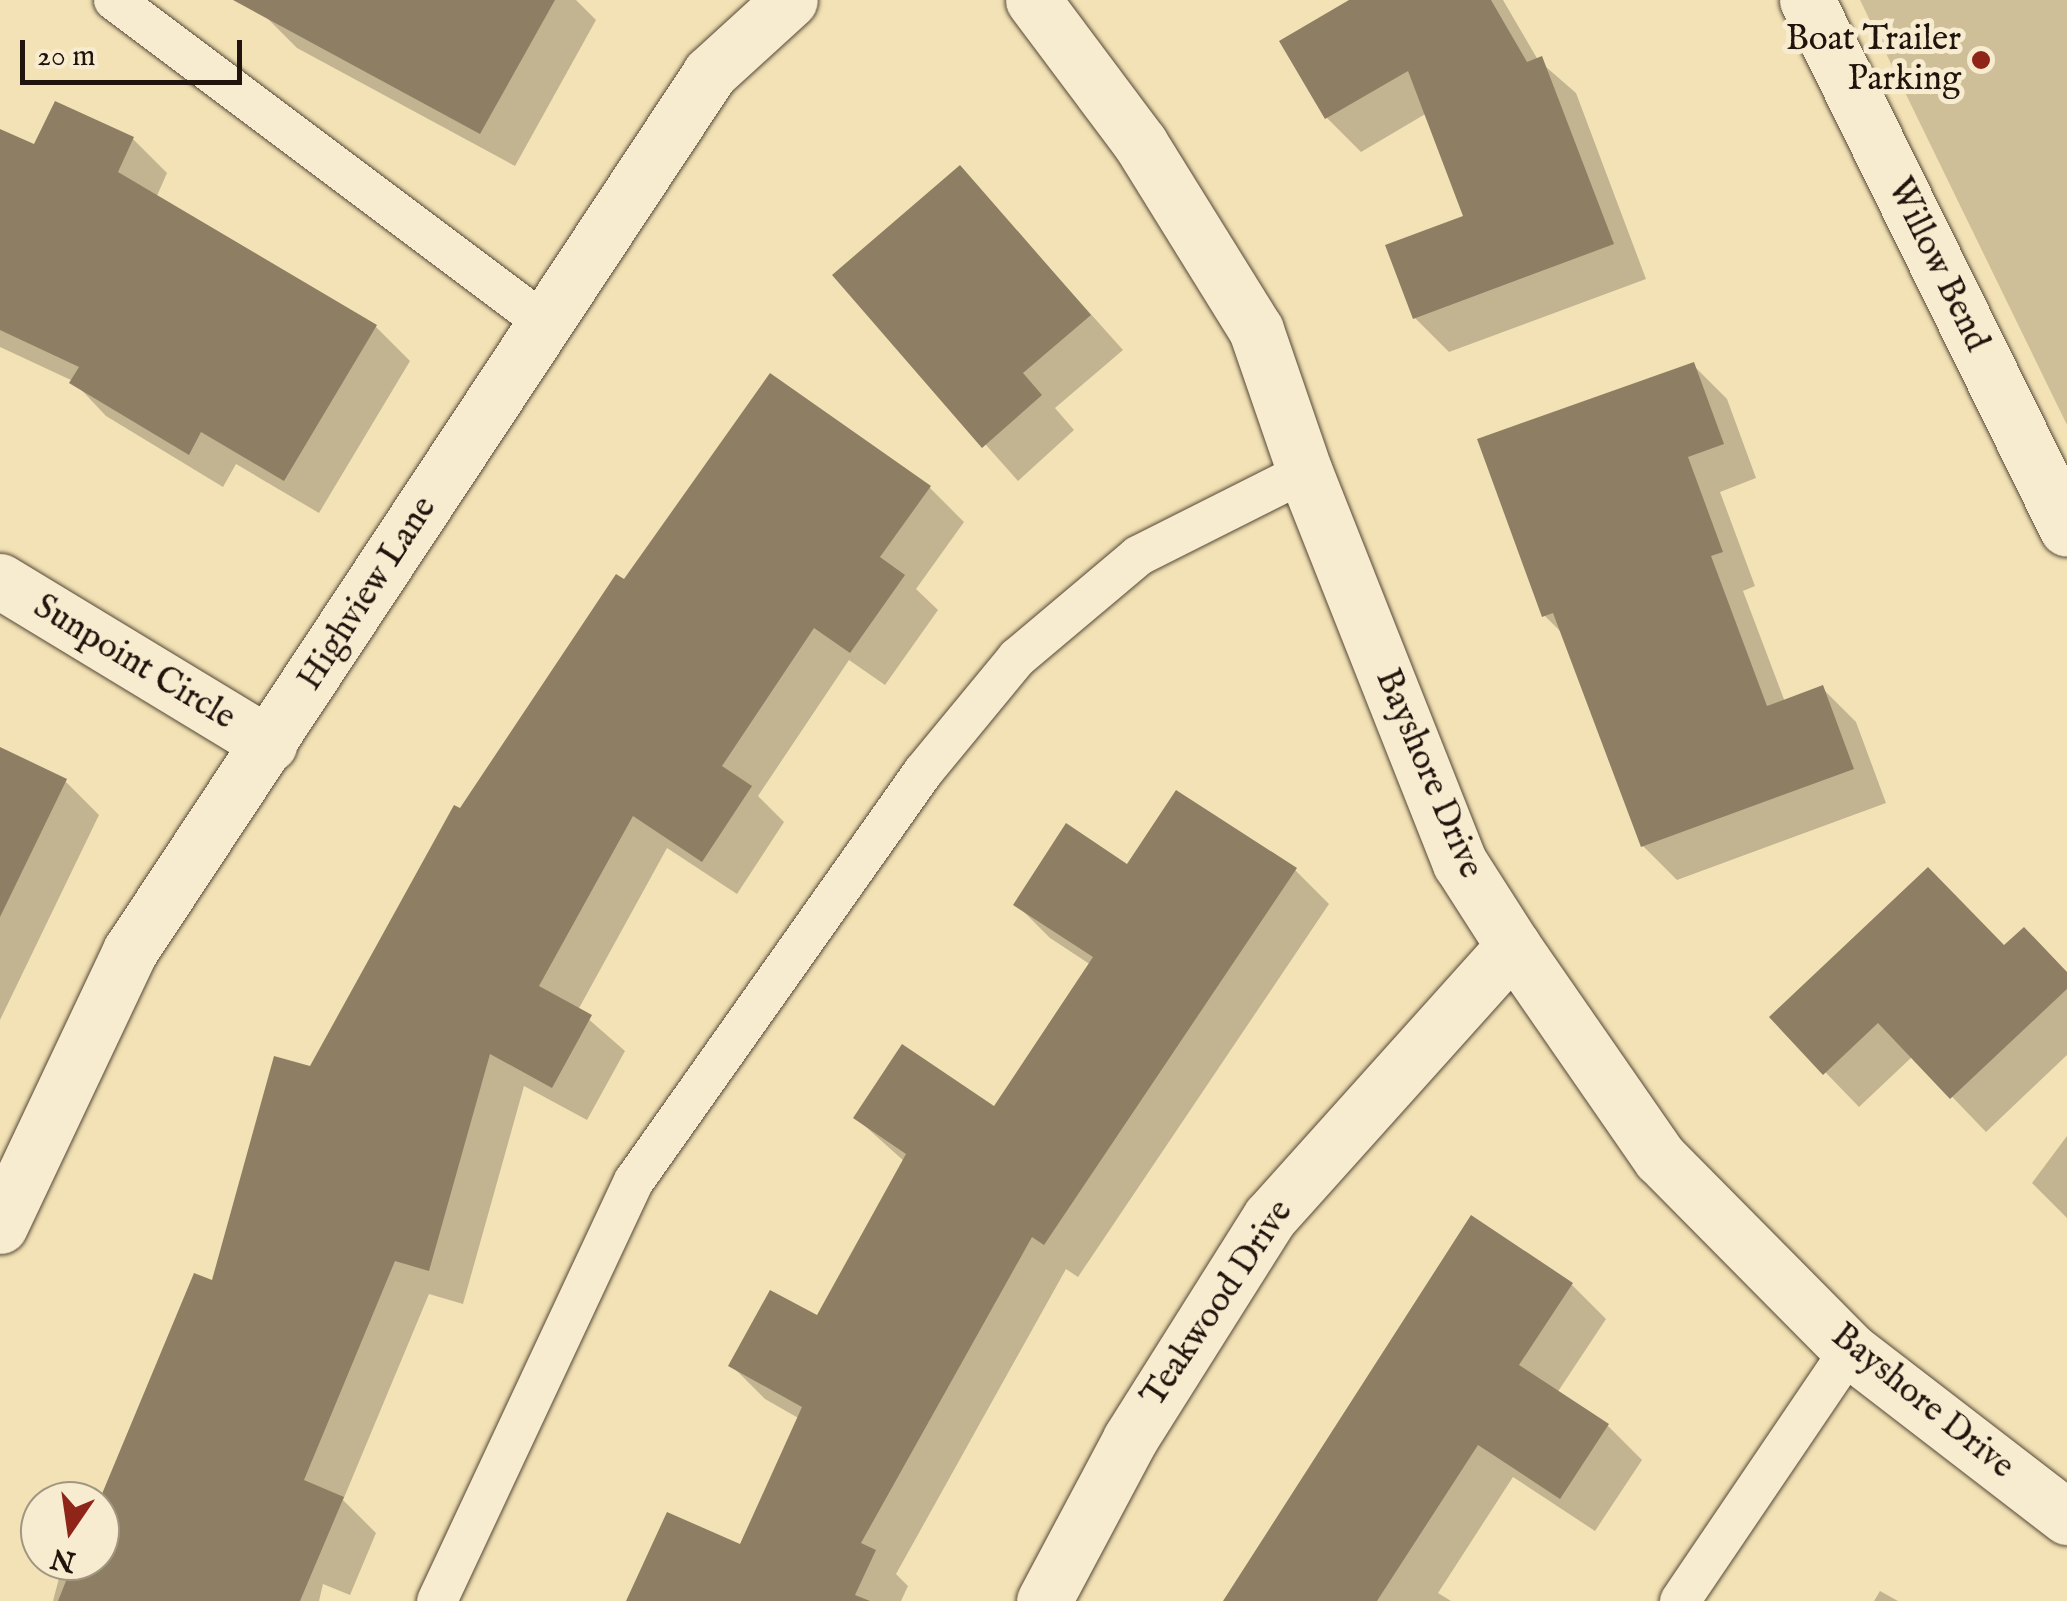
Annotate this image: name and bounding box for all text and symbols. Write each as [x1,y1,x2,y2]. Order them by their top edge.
place label: Boat Trailer Parking [1786,19,1961,101]
scale bar [25,20,248,82]
text: 20 m [37,38,96,76]
marker: Boat Trailer Parking [1970,49,1992,71]
street label: Willow Bend [1877,172,1997,358]
street label: Highview Lane [290,489,446,699]
street label: Sunpoint Circle [26,586,242,740]
street label: Bayshore Drive [1365,663,1491,885]
street label: Teakwood Drive [1133,1193,1303,1415]
street label: Bayshore Drive [1822,1316,2022,1488]
north arrow [20,1481,120,1581]
text: N [48,1539,79,1579]

